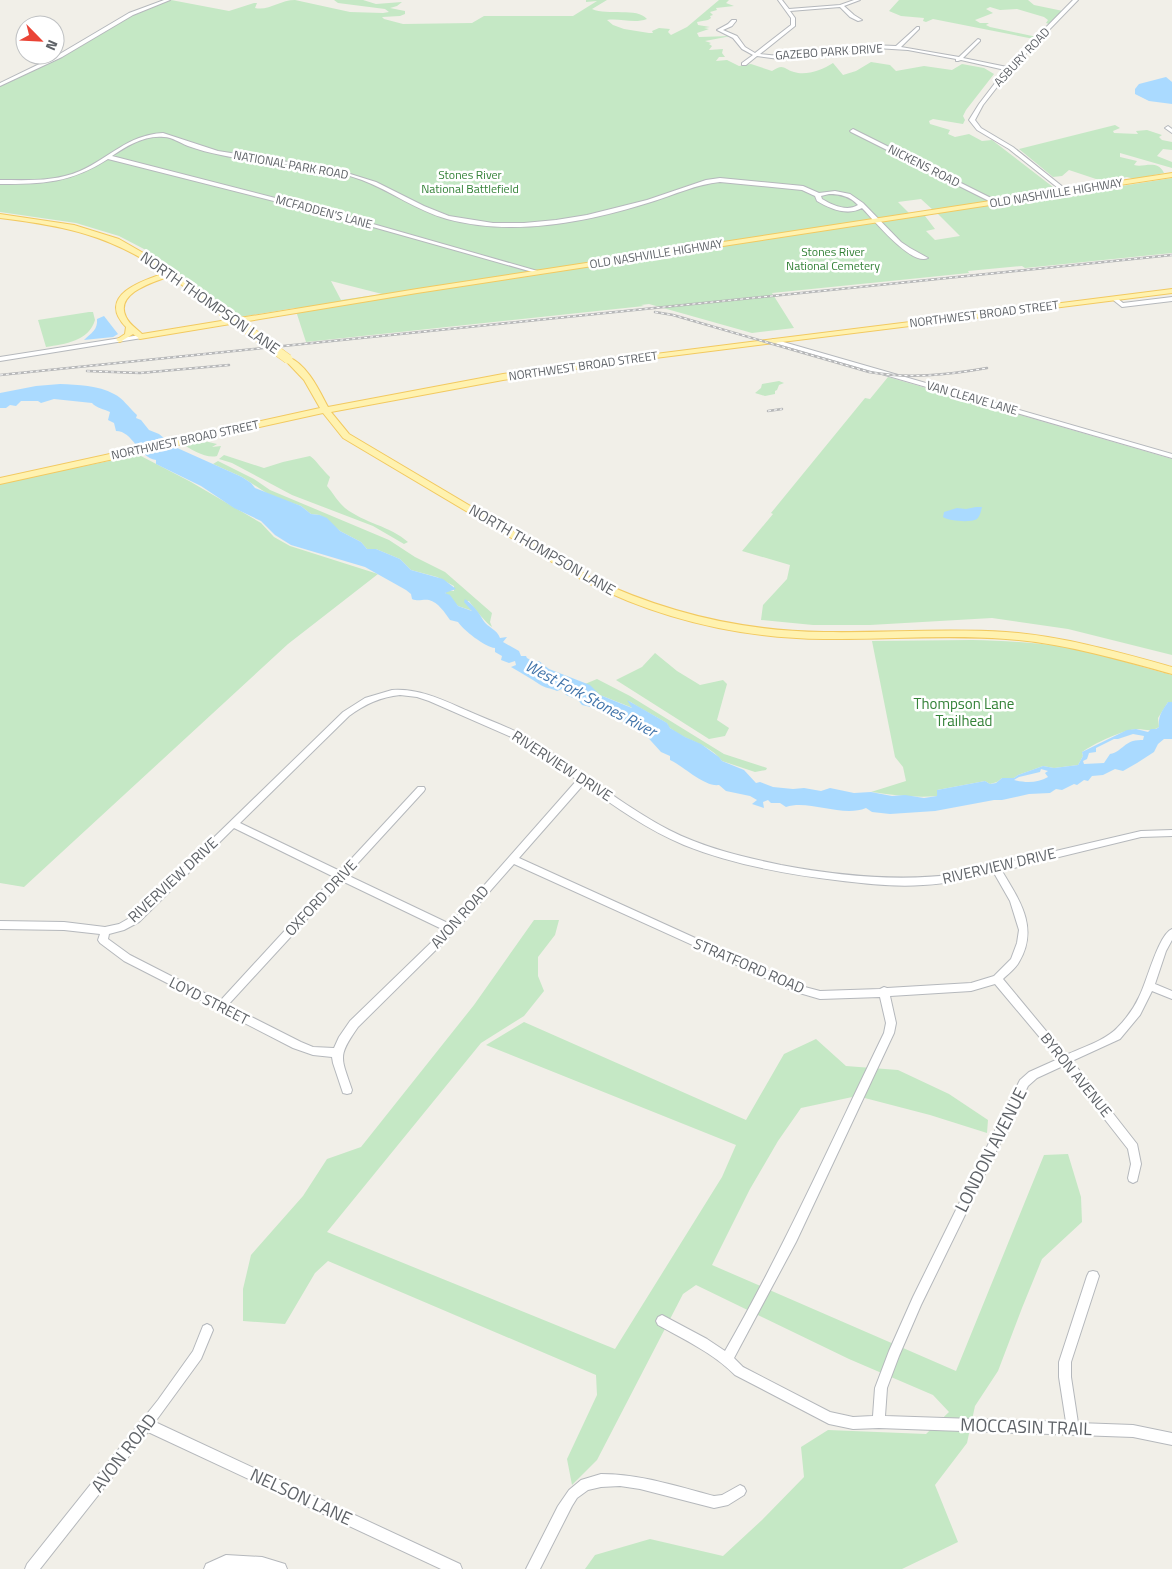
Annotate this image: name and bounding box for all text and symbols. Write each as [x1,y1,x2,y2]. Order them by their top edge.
north arrow [15,15,65,65]
street label: ASBURY ROAD [989,23,1054,91]
text: N [41,37,64,54]
street label: GAZEBO PARK DRIVE [774,38,884,65]
street label: NICKENS ROAD [885,139,964,192]
street label: NATIONAL PARK ROAD [232,145,350,184]
park label: Stones River National Battlefield [421,165,519,198]
street label: OLD NASHVILLE HIGHWAY [988,173,1124,212]
street label: MCFADDEN'S LANE [274,190,375,234]
street label: OLD NASHVILLE HIGHWAY [588,234,724,273]
park label: Stones River National Cemetery [786,242,880,275]
street label: NORTH THOMPSON LANE [136,246,285,360]
street label: NORTHWEST BROAD STREET [908,295,1060,332]
street label: NORTHWEST BROAD STREET [507,346,659,385]
street label: VAN CLEAVE LANE [924,375,1020,420]
street label: NORTHWEST BROAD STREET [109,414,261,464]
street label: NORTH THOMPSON LANE [465,498,620,601]
water label: West Fork Stones River [521,653,663,744]
park label: Thompson Lane Trailhead [914,692,1014,732]
street label: RIVERVIEW DRIVE [507,724,617,807]
street label: RIVERVIEW DRIVE [122,832,223,928]
street label: RIVERVIEW DRIVE [940,841,1058,890]
street label: OXFORD DRIVE [279,854,362,941]
street label: AVON ROAD [425,880,494,953]
street label: STRATFORD ROAD [690,932,808,999]
street label: LOYD STREET [165,971,253,1031]
street label: BYRON AVENUE [1035,1027,1118,1122]
street label: LONDON AVENUE [948,1083,1034,1217]
street label: AVON ROAD [84,1408,163,1498]
street label: MOCCASIN TRAIL [960,1411,1093,1442]
street label: NELSON LANE [246,1461,357,1532]

